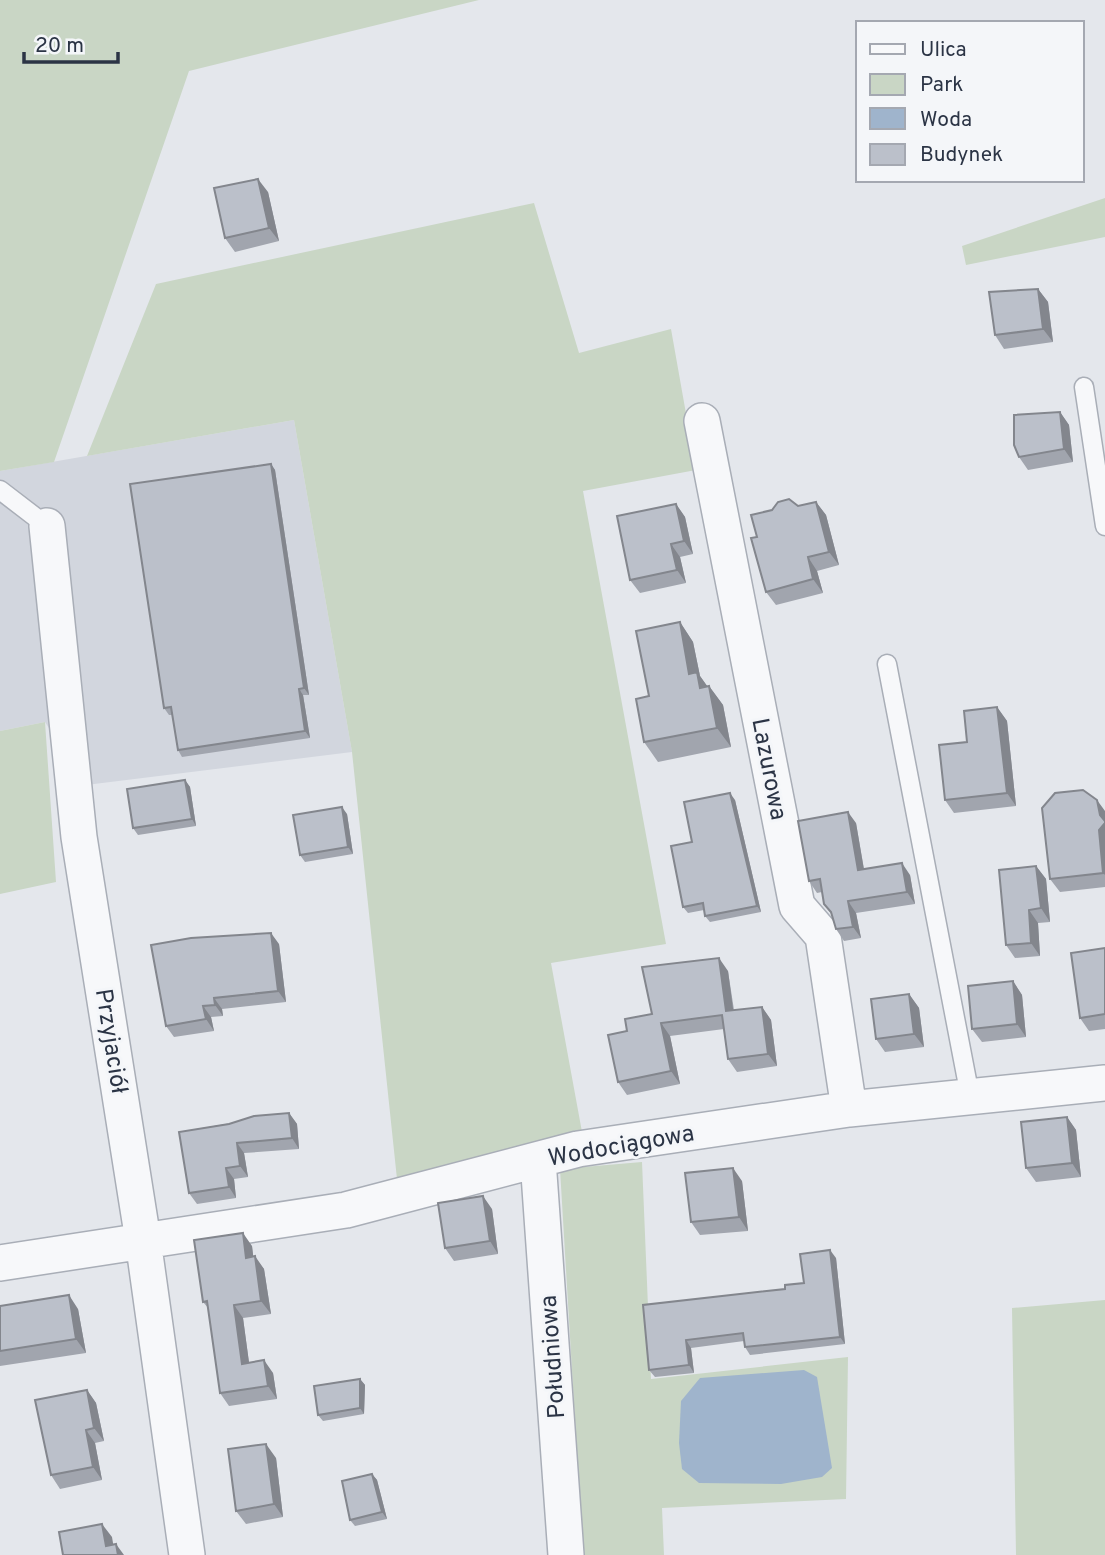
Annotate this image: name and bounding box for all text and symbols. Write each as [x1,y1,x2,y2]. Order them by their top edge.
scale bar [24,21,119,65]
legend [856,21,1084,182]
text: 20 m [35,33,84,60]
text: Ulica [920,37,967,64]
text: Park [920,72,963,99]
text: Woda [920,107,972,134]
text: Budynek [920,142,1003,169]
street label: Lazurowa [743,716,793,823]
street label: Przyjaciół [87,987,133,1096]
street label: Wodociągowa [546,1119,697,1175]
street label: Południowa [535,1294,573,1420]

